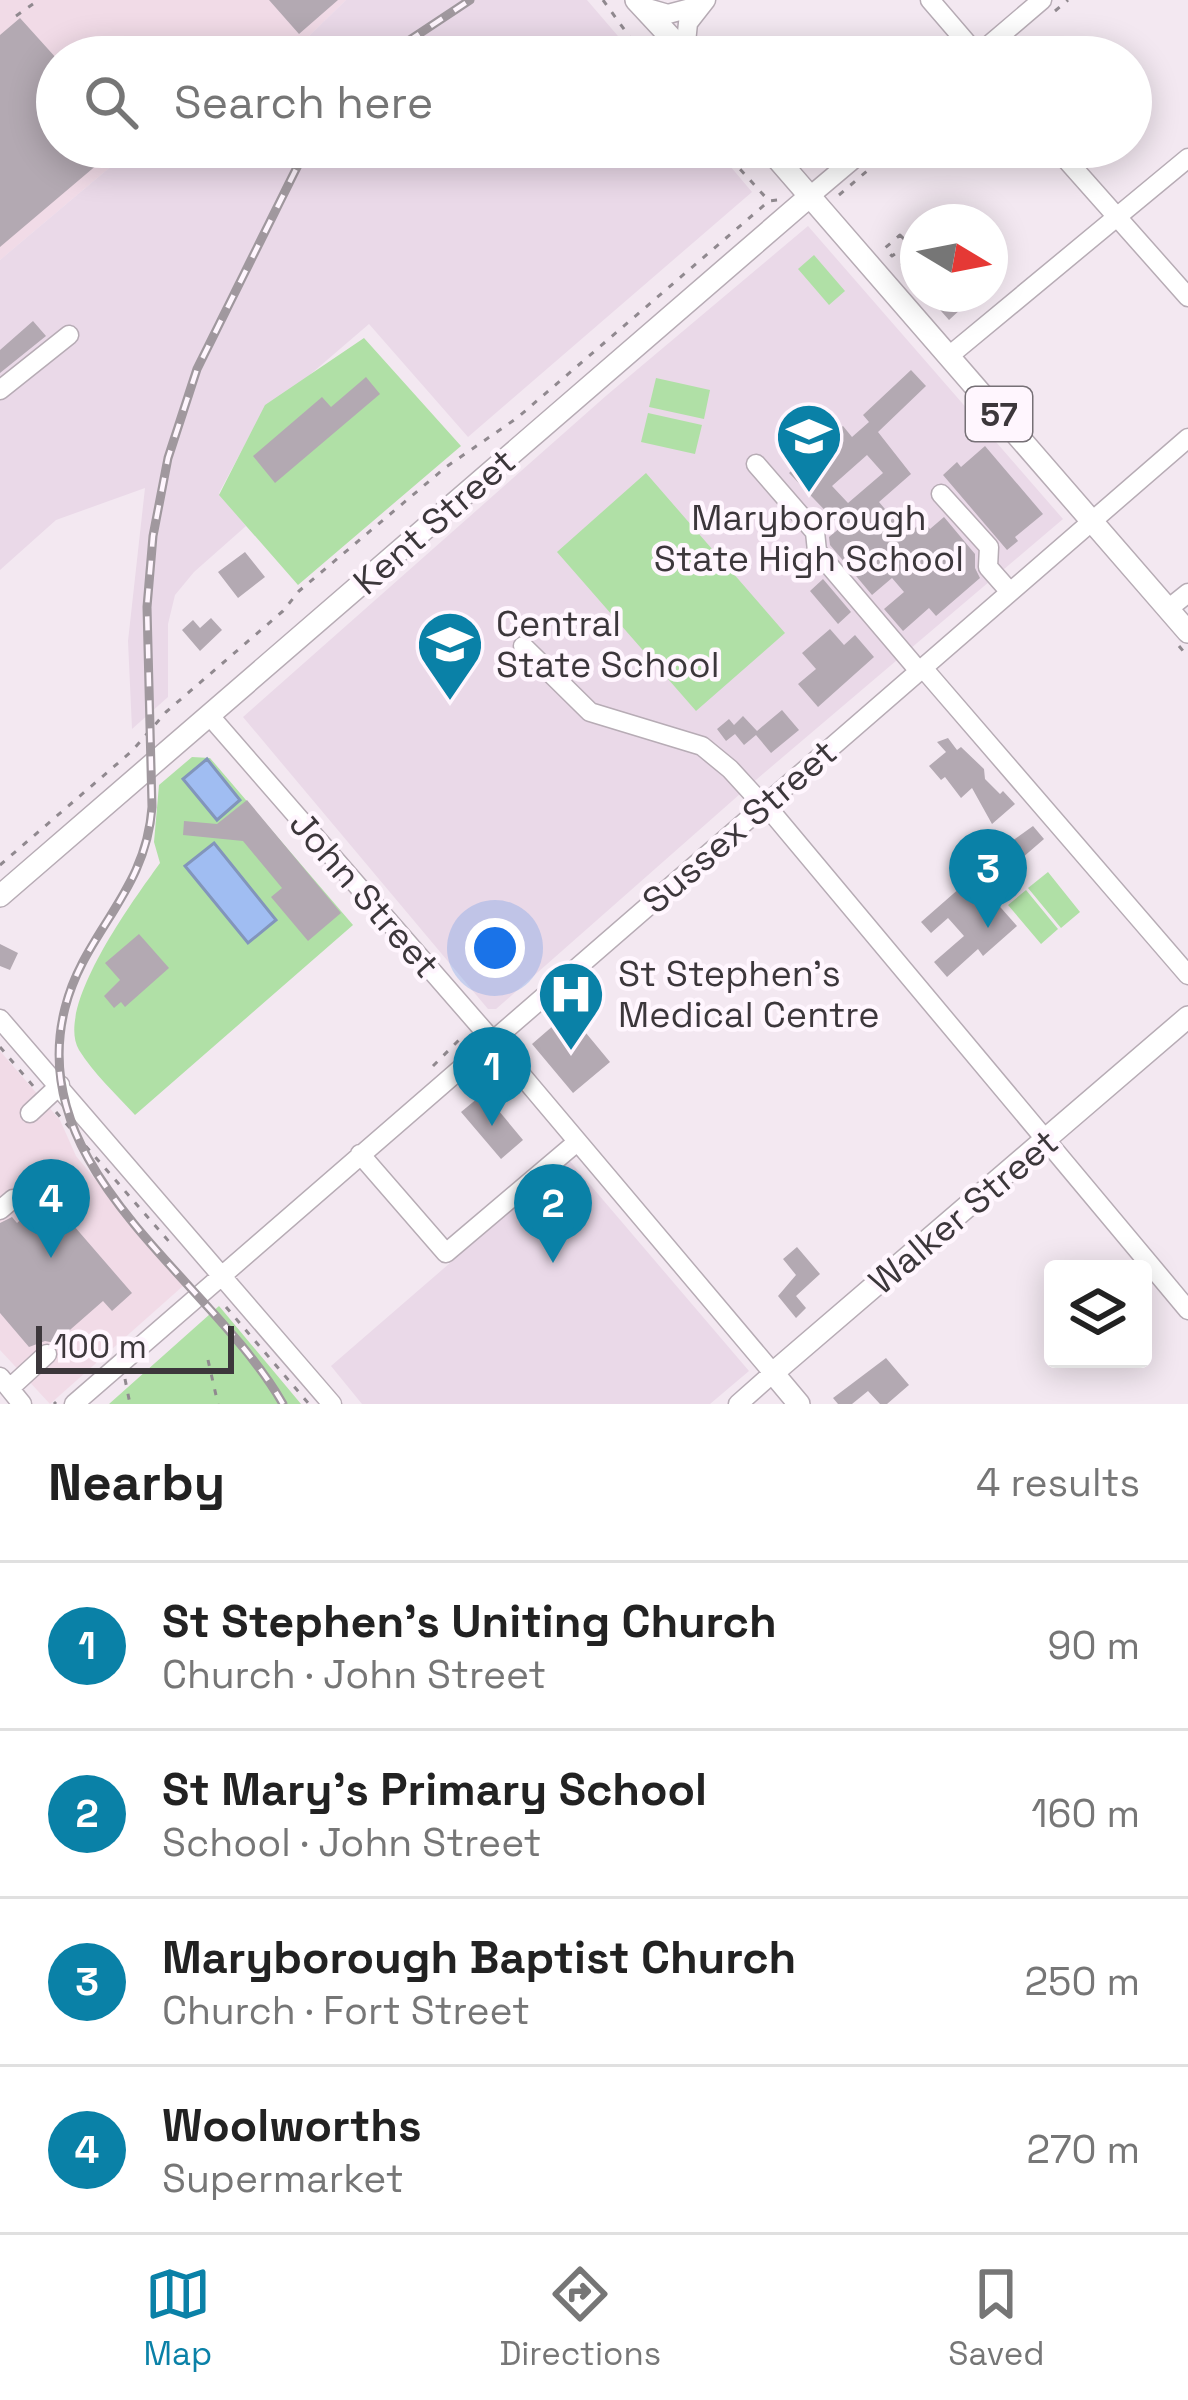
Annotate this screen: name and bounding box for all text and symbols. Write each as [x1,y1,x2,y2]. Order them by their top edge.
search box [36,36,1152,168]
icon: search [78,69,144,135]
text: Search here [174,74,433,131]
north arrow [900,204,1008,312]
road number: 57 [966,387,1032,441]
school or university icon: Maryborough State High School [774,401,844,495]
street label: Kent Street [344,439,525,605]
place label: Maryborough State High School [654,495,964,582]
place label: Central State School [496,601,720,688]
school or university icon: Central State School [415,609,485,703]
street label: Sussex Street [633,730,846,924]
street label: John Street [279,802,449,988]
pin: 3 [949,829,1027,928]
your location [465,918,525,978]
place label: St Stephen's Medical Centre [618,951,880,1038]
hospital icon: St Stephen's Medical Centre [536,959,606,1053]
pin: 1 [453,1027,531,1126]
street label: Walker Street [860,1119,1068,1304]
pin: 4 [12,1159,90,1258]
pin: 2 [514,1164,592,1263]
map controls [1044,1260,1152,1368]
button: layers [1044,1260,1152,1368]
scale bar [36,1320,234,1373]
text: 100 m [54,1326,147,1368]
text: Nearby [48,1450,225,1515]
text: 4 results [976,1458,1140,1507]
text: St Stephen's Uniting Church [162,1593,777,1650]
text: 1 [78,1621,96,1670]
text: 90 m [1048,1621,1140,1670]
text: Church · John Street [162,1650,546,1699]
text: St Mary's Primary School [162,1761,707,1818]
text: 2 [75,1789,99,1838]
text: 160 m [1031,1789,1140,1838]
text: School · John Street [162,1818,541,1867]
text: Maryborough Baptist Church [162,1929,796,1986]
text: 3 [75,1957,99,2006]
text: 250 m [1025,1957,1140,2006]
text: Church · Fort Street [162,1986,530,2035]
text: Woolworths [162,2097,422,2154]
text: 4 [75,2125,99,2174]
text: 270 m [1027,2125,1140,2174]
text: Supermarket [162,2154,404,2203]
tab: Map [144,2261,212,2375]
tab: Directions [499,2261,661,2375]
tab: Saved [948,2261,1044,2375]

